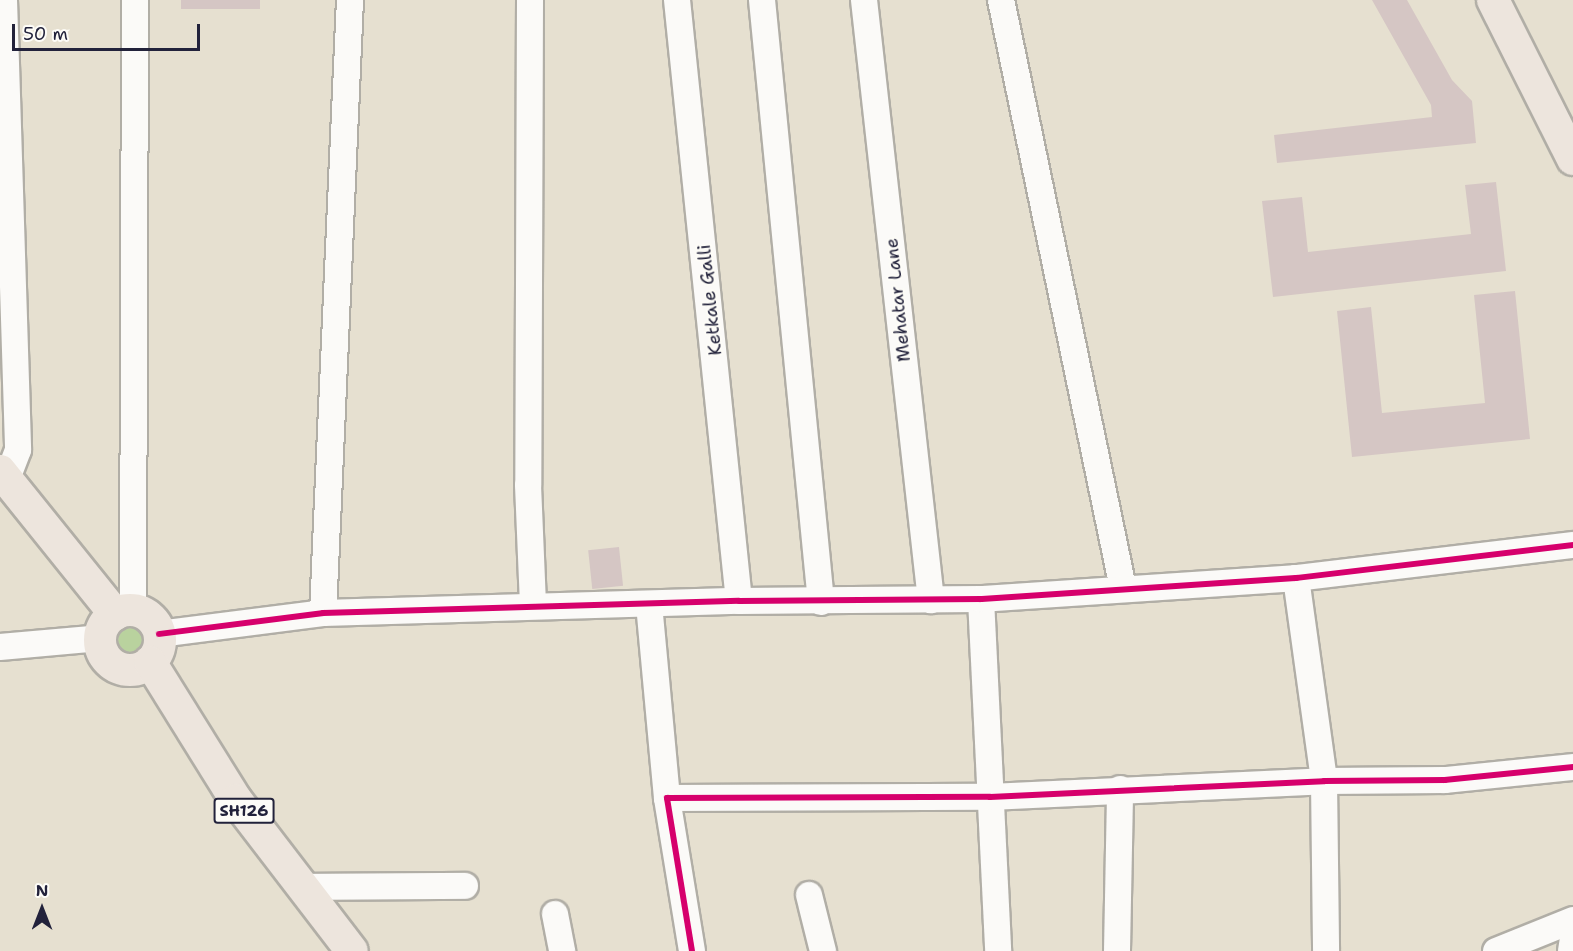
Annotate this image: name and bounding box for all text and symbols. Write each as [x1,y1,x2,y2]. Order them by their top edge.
scale bar [15,12,202,50]
text: 50 m [23,22,68,46]
street label: Mehatar Lane [881,237,915,363]
street label: Ketkale Galli [693,243,727,357]
road number: SH126 [212,798,276,824]
north arrow [12,879,72,939]
text: N [36,880,48,901]

